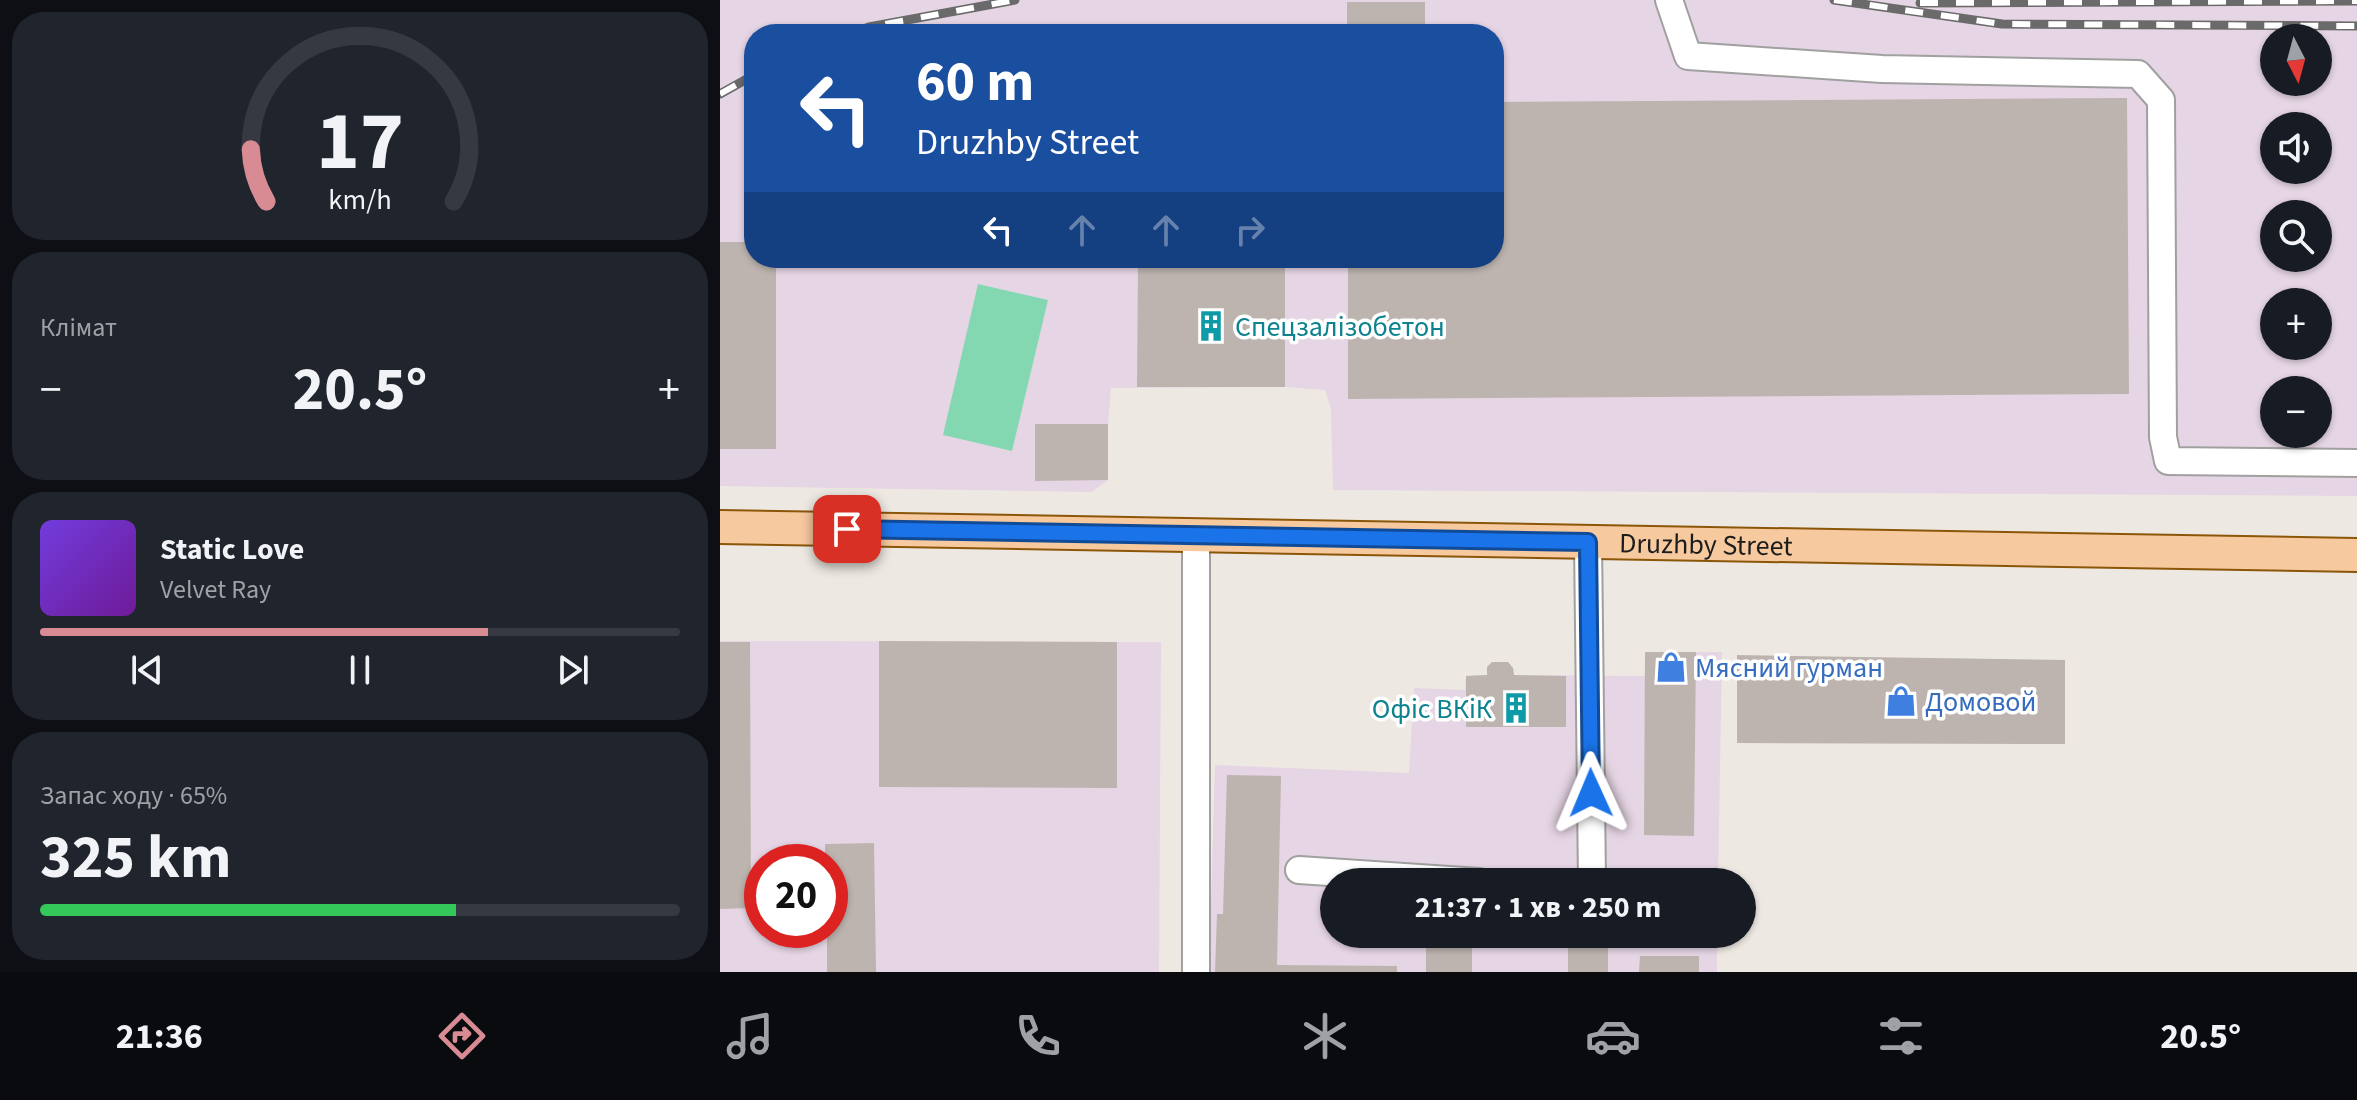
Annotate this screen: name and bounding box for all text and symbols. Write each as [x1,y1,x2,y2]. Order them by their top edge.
north arrow [2260,24,2332,96]
map controls [2260,24,2332,448]
text: 60 m [916,43,1034,122]
icon: left [784,56,888,160]
text: 17 [316,83,404,201]
button: sound [2260,112,2332,184]
text: Druzhby Street [916,117,1139,168]
text: km/h [328,180,392,220]
button: search [2260,200,2332,272]
icon: left [976,208,1020,252]
icon: ahead [1060,208,1104,252]
icon: ahead [1144,208,1188,252]
icon: right [1228,208,1272,252]
button: + [2260,288,2332,360]
place label: Спецзалізобетон [1235,307,1445,347]
text: Клімат [40,309,117,346]
building icon: Спецзалізобетон [1194,309,1228,343]
text: 20.5° [293,348,427,433]
text: − [40,359,62,422]
text: + [658,359,680,422]
button: − [2260,376,2332,448]
pin [813,495,881,563]
icon: arrive [825,507,869,551]
street label: Druzhby Street [1619,523,1793,566]
text: Static Love [160,528,304,571]
text: Velvet Ray [160,571,271,608]
icon: previous [125,648,169,692]
icon: pause [338,648,382,692]
icon: next [551,648,595,692]
place label: Мясний гурман [1695,648,1883,688]
shop icon: Мясний гурман [1654,650,1688,684]
place label: Домовой [1925,682,2036,722]
shop icon: Домовой [1884,684,1918,718]
place label: Офіс ВКіК [1372,689,1493,729]
building icon: Офіс ВКіК [1499,691,1533,725]
position arrow [1549,751,1633,835]
text: Запас ходу · 65% [40,777,227,814]
text: 325 km [40,816,231,901]
speed limit sign: 20 [744,844,848,948]
text: 21:37 · 1 хв · 250 m [1415,886,1661,929]
icon: directions [434,1008,490,1064]
icon: music [722,1008,778,1064]
icon: phone [1010,1008,1066,1064]
icon: climate [1297,1008,1353,1064]
icon: car [1585,1008,1641,1064]
icon: filters [1873,1008,1929,1064]
text: 21:36 [116,1011,203,1062]
text: 20.5° [2160,1011,2241,1062]

